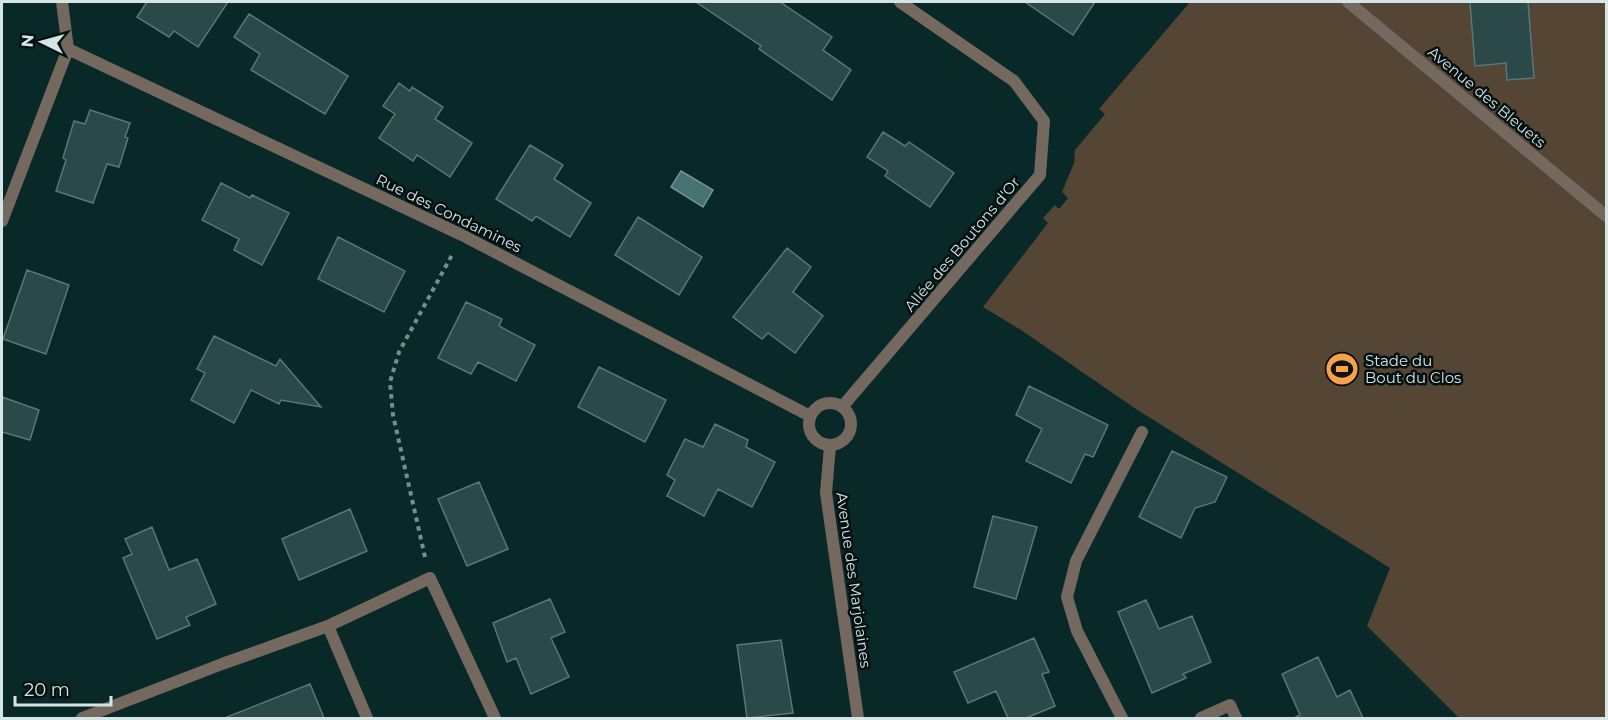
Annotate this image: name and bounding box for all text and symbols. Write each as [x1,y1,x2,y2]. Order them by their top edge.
north arrow [12,12,72,72]
text: N [18,33,38,48]
street label: Avenue des Bleuets [1424,42,1550,152]
street label: Rue des Condamines [373,169,525,257]
street label: Allée des Boutons d'Or [900,173,1024,315]
sports icon: Stade du Bout du Clos [1324,351,1360,387]
place label: Stade du Bout du Clos [1365,351,1461,387]
street label: Avenue des Marjolaines [832,491,876,669]
scale bar [15,669,111,707]
text: 20 m [24,679,70,701]

